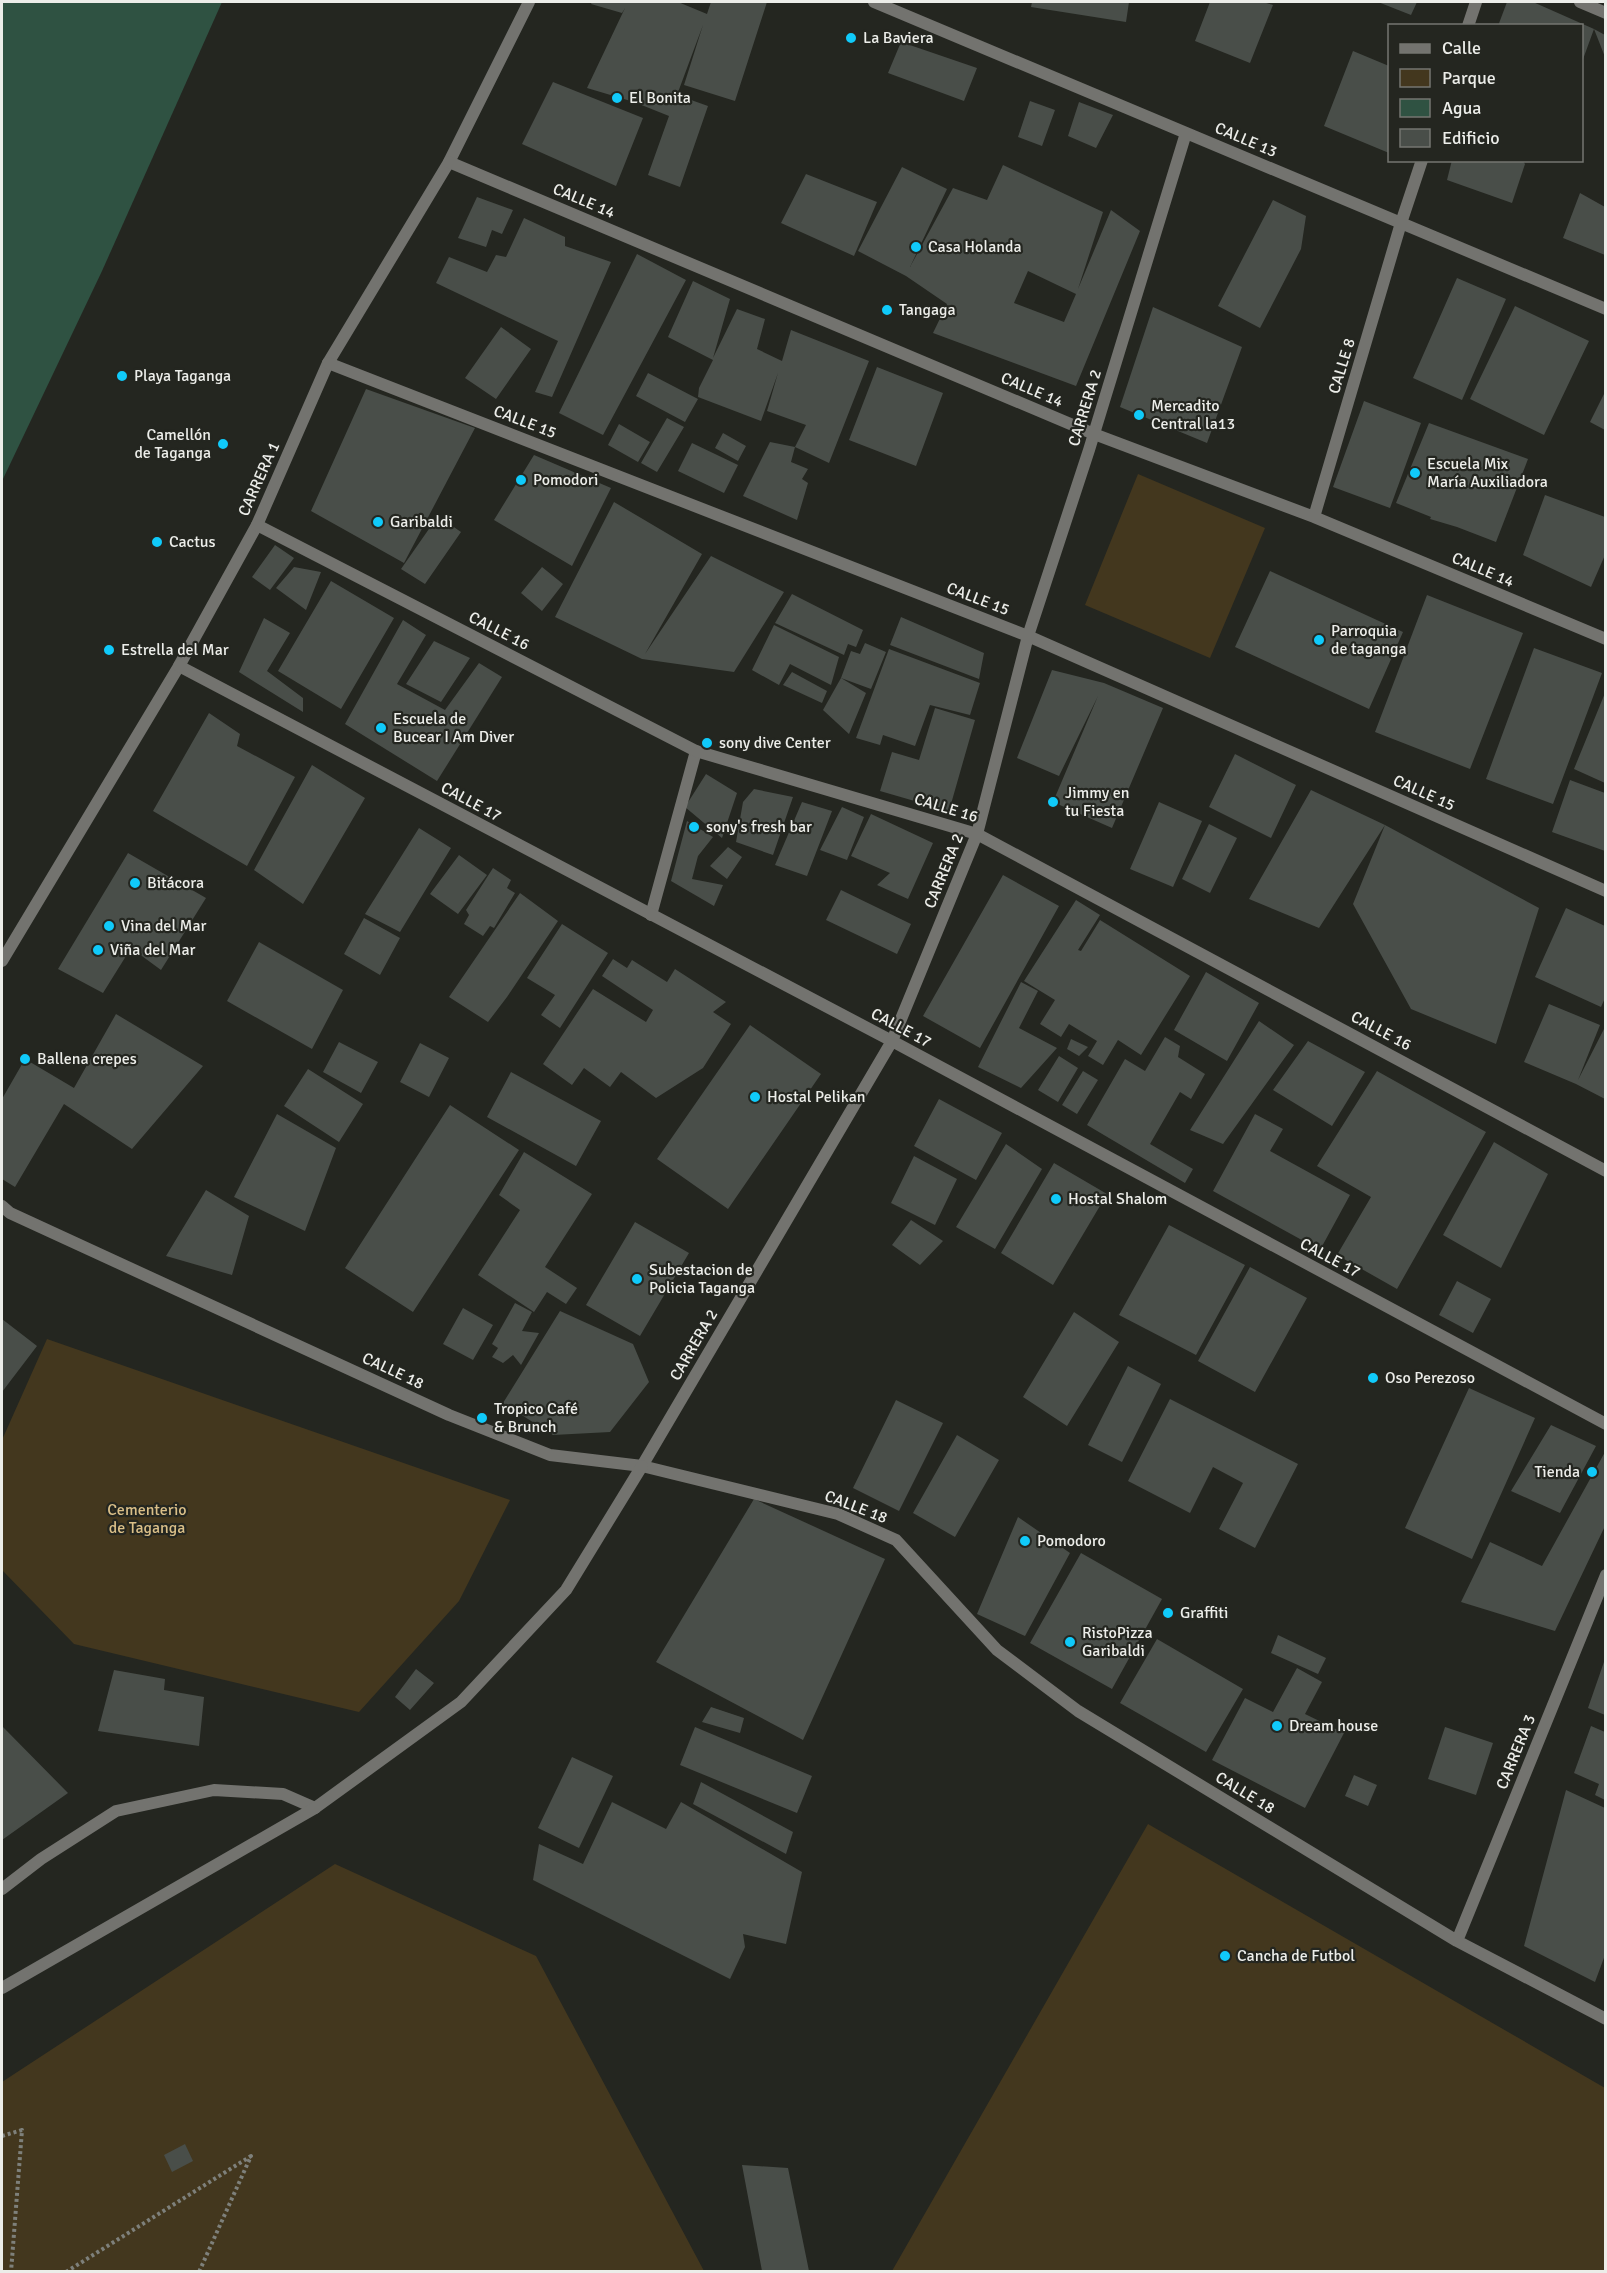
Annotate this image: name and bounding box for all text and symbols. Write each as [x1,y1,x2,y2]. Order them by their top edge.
legend [1388,24,1583,162]
place label: La Baviera [863,28,934,48]
marker: La Baviera [844,31,858,45]
text: Calle [1442,37,1481,59]
text: Parque [1442,67,1496,89]
place label: El Bonita [629,88,691,108]
marker: El Bonita [610,91,624,105]
text: Agua [1442,97,1481,119]
street label: CALLE 13 [1212,118,1280,162]
text: Edificio [1442,127,1500,149]
street label: CALLE 14 [550,179,618,223]
place label: Casa Holanda [928,237,1022,257]
marker: Casa Holanda [909,240,923,254]
place label: Tangaga [899,300,956,320]
marker: Tangaga [880,303,894,317]
street label: CALLE 8 [1324,336,1360,396]
place label: Playa Taganga [134,366,231,386]
street label: CARRERA 2 [1064,367,1106,449]
street label: CALLE 14 [998,368,1066,412]
marker: Playa Taganga [115,369,129,383]
place label: Mercadito Central la13 [1151,396,1235,434]
street label: CALLE 15 [491,401,559,443]
marker: Mercadito Central la13 [1132,408,1146,422]
place label: Camellón de Taganga [134,425,211,463]
marker: Camellón de Taganga [216,437,230,451]
street label: CARRERA 1 [234,439,284,519]
place label: Escuela Mix María Auxiliadora [1427,454,1548,492]
marker: Escuela Mix María Auxiliadora [1408,466,1422,480]
place label: Pomodori [533,470,598,490]
marker: Pomodori [514,473,528,487]
place label: Garibaldi [390,512,453,532]
marker: Garibaldi [371,515,385,529]
place label: Cactus [169,532,216,552]
marker: Cactus [150,535,164,549]
street label: CALLE 14 [1449,548,1517,592]
street label: CALLE 15 [944,578,1012,620]
street label: CALLE 16 [465,607,533,655]
place label: Parroquia de taganga [1331,621,1407,659]
marker: Parroquia de taganga [1312,633,1326,647]
place label: Estrella del Mar [121,640,229,660]
marker: Estrella del Mar [102,643,116,657]
place label: Escuela de Bucear I Am Diver [393,709,514,747]
marker: Escuela de Bucear I Am Diver [374,721,388,735]
place label: sony dive Center [719,733,831,753]
marker: sony dive Center [700,736,714,750]
street label: CALLE 15 [1390,771,1458,815]
street label: CALLE 17 [437,778,505,826]
place label: Jimmy en tu Fiesta [1065,783,1130,821]
street label: CALLE 16 [912,789,980,827]
marker: Jimmy en tu Fiesta [1046,795,1060,809]
place label: sony's fresh bar [706,817,812,837]
marker: sony's fresh bar [687,820,701,834]
street label: CARRERA 2 [920,831,968,911]
place label: Bitácora [147,873,204,893]
marker: Bitácora [128,876,142,890]
place label: Vina del Mar [121,916,207,936]
marker: Vina del Mar [102,919,116,933]
place label: Viña del Mar [110,940,196,960]
marker: Viña del Mar [91,943,105,957]
street label: CALLE 17 [867,1004,935,1052]
street label: CALLE 16 [1347,1007,1415,1055]
place label: Ballena crepes [37,1049,137,1069]
marker: Ballena crepes [18,1052,32,1066]
place label: Hostal Pelikan [767,1087,866,1107]
marker: Hostal Pelikan [748,1090,762,1104]
place label: Hostal Shalom [1068,1189,1167,1209]
marker: Hostal Shalom [1049,1192,1063,1206]
street label: CALLE 17 [1296,1234,1364,1282]
place label: Subestacion de Policia Taganga [649,1260,755,1298]
marker: Subestacion de Policia Taganga [630,1272,644,1286]
street label: CARRERA 2 [666,1306,722,1384]
street label: CALLE 18 [359,1348,427,1394]
place label: Oso Perezoso [1385,1368,1475,1388]
marker: Oso Perezoso [1366,1371,1380,1385]
place label: Tropico Café & Brunch [494,1399,578,1437]
marker: Tropico Café & Brunch [475,1411,489,1425]
place label: Tienda [1534,1462,1580,1482]
marker: Tienda [1585,1465,1599,1479]
street label: CALLE 18 [822,1486,890,1528]
park label: Cementerio de Taganga [107,1500,187,1538]
place label: Pomodoro [1037,1531,1106,1551]
marker: Pomodoro [1018,1534,1032,1548]
place label: Graffiti [1180,1603,1228,1623]
marker: Graffiti [1161,1606,1175,1620]
place label: RistoPizza Garibaldi [1082,1623,1153,1661]
marker: RistoPizza Garibaldi [1063,1635,1077,1649]
street label: CARRERA 3 [1492,1712,1540,1792]
place label: Dream house [1289,1716,1378,1736]
marker: Dream house [1270,1719,1284,1733]
street label: CALLE 18 [1212,1768,1278,1818]
place label: Cancha de Futbol [1237,1946,1355,1966]
marker: Cancha de Futbol [1218,1949,1232,1963]

